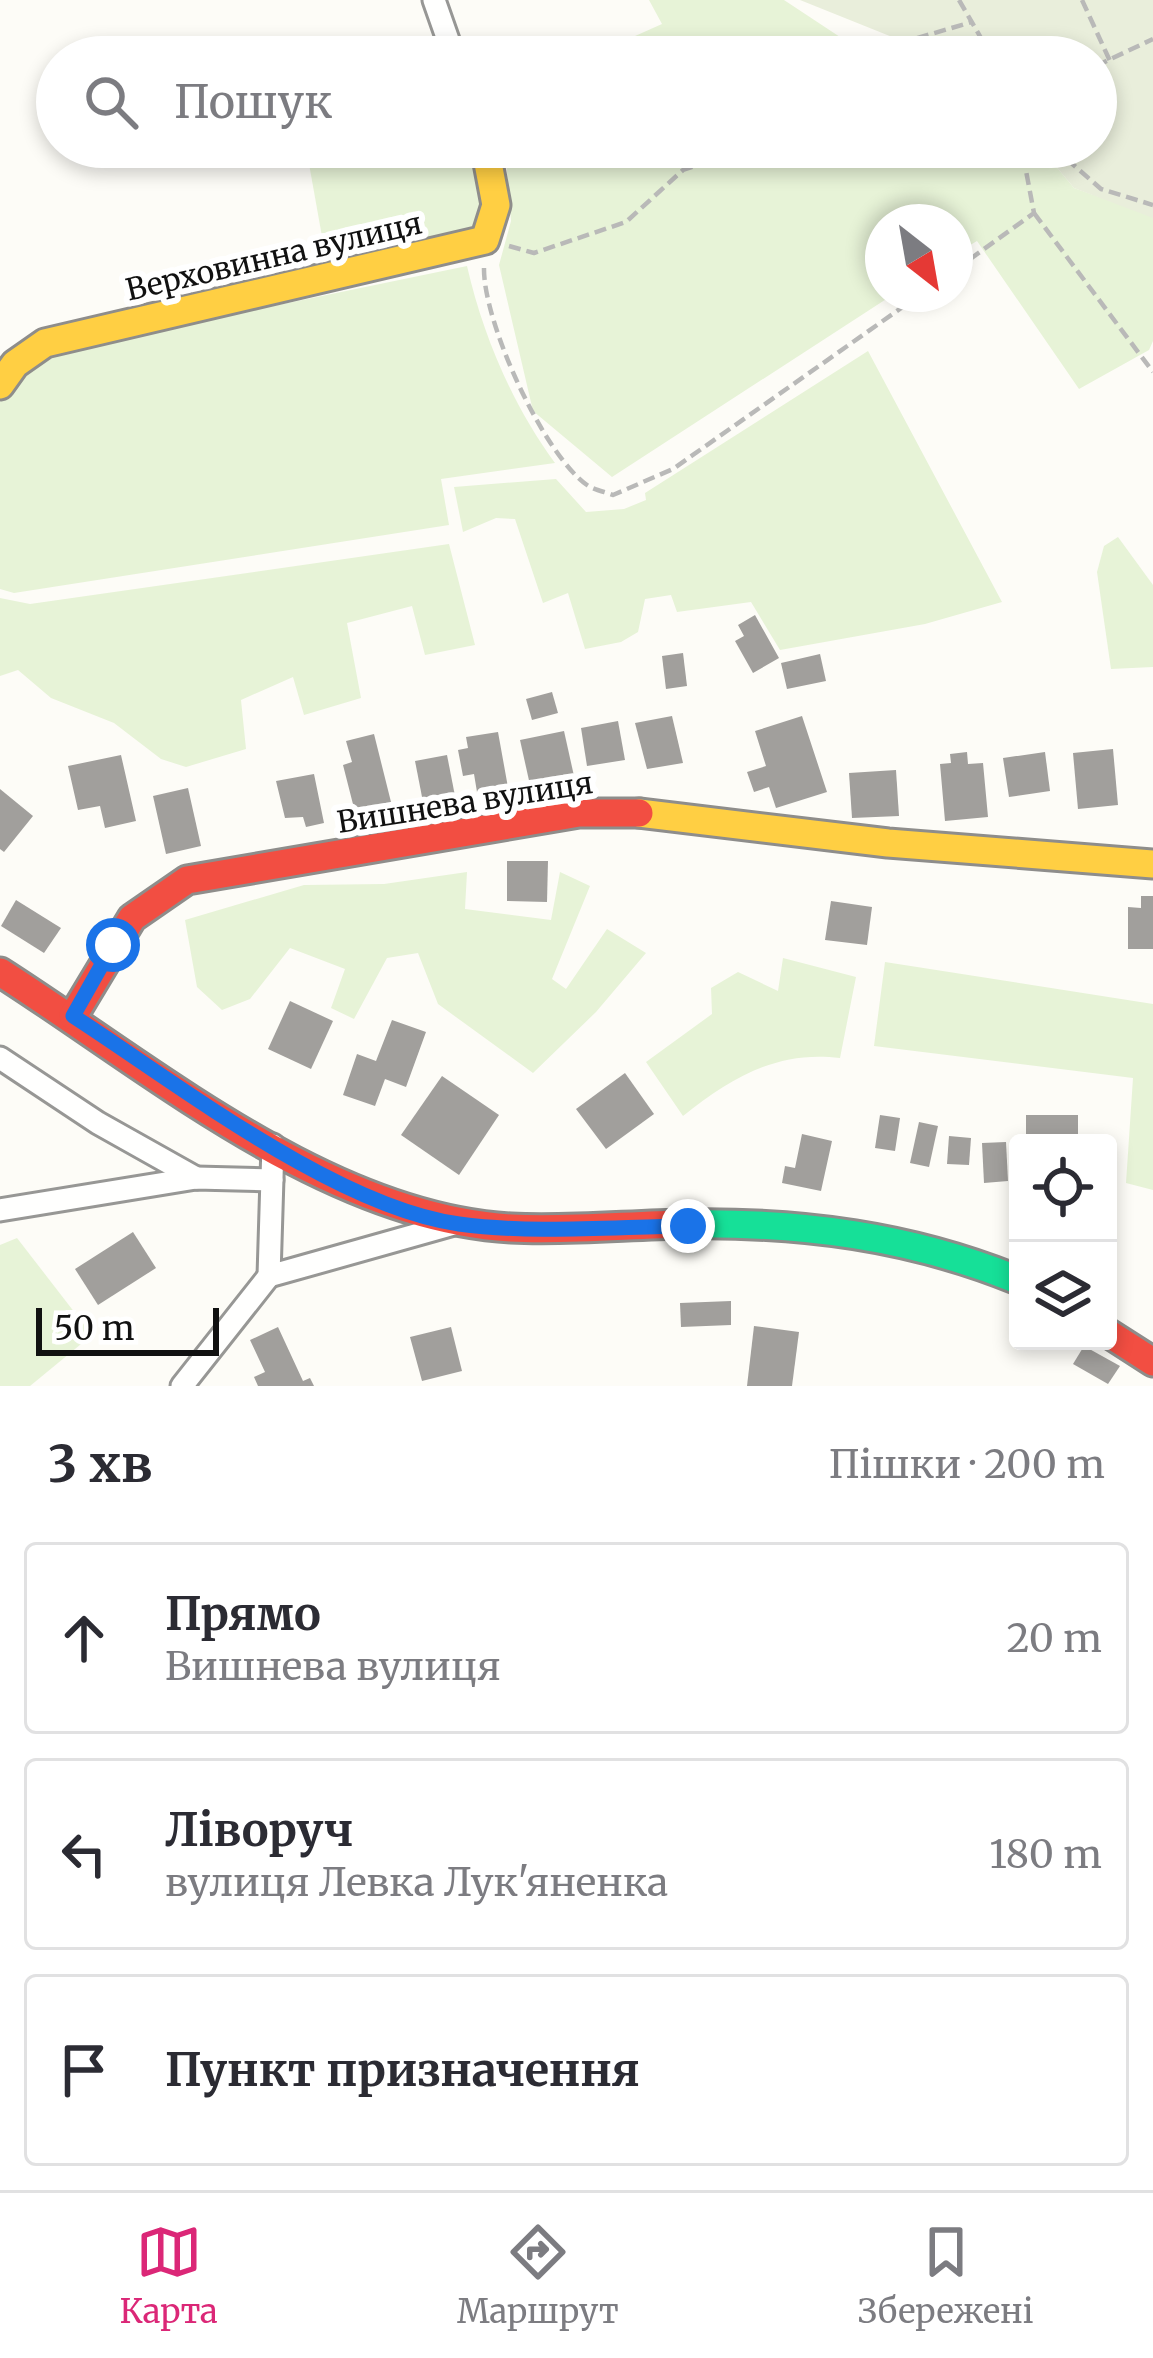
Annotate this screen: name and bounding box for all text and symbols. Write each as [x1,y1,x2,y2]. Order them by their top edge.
search box [36,36,1117,168]
icon: search [78,69,144,135]
text: Пошук [174,74,332,130]
street label: Верховинна вулиця [122,203,426,309]
north arrow [865,204,973,312]
street label: Вишнева вулиця [334,763,595,841]
route start [86,918,140,972]
map controls [1009,1134,1117,1350]
button: locate [1009,1134,1117,1242]
route end [661,1199,715,1253]
button: layers [1009,1242,1117,1350]
scale bar [36,1302,219,1355]
text: 50 m [54,1308,135,1349]
text: 3 хв [48,1432,152,1496]
text: Пішки · 200 m [829,1440,1105,1489]
text: Прямо [165,1586,321,1642]
icon: ahead [51,1605,117,1671]
text: 20 m [1007,1614,1102,1663]
text: Вишнева вулиця [165,1642,501,1691]
text: Ліворуч [165,1802,353,1858]
icon: left [51,1821,117,1887]
text: 180 m [989,1830,1102,1879]
text: вулиця Левка Лук'яненка [165,1858,668,1907]
icon: arrive [51,2037,117,2103]
text: Пункт призначення [165,2042,640,2098]
tab: Карта [120,2219,218,2332]
tab: Маршрут [457,2219,619,2332]
tab: Збережені [858,2219,1033,2332]

